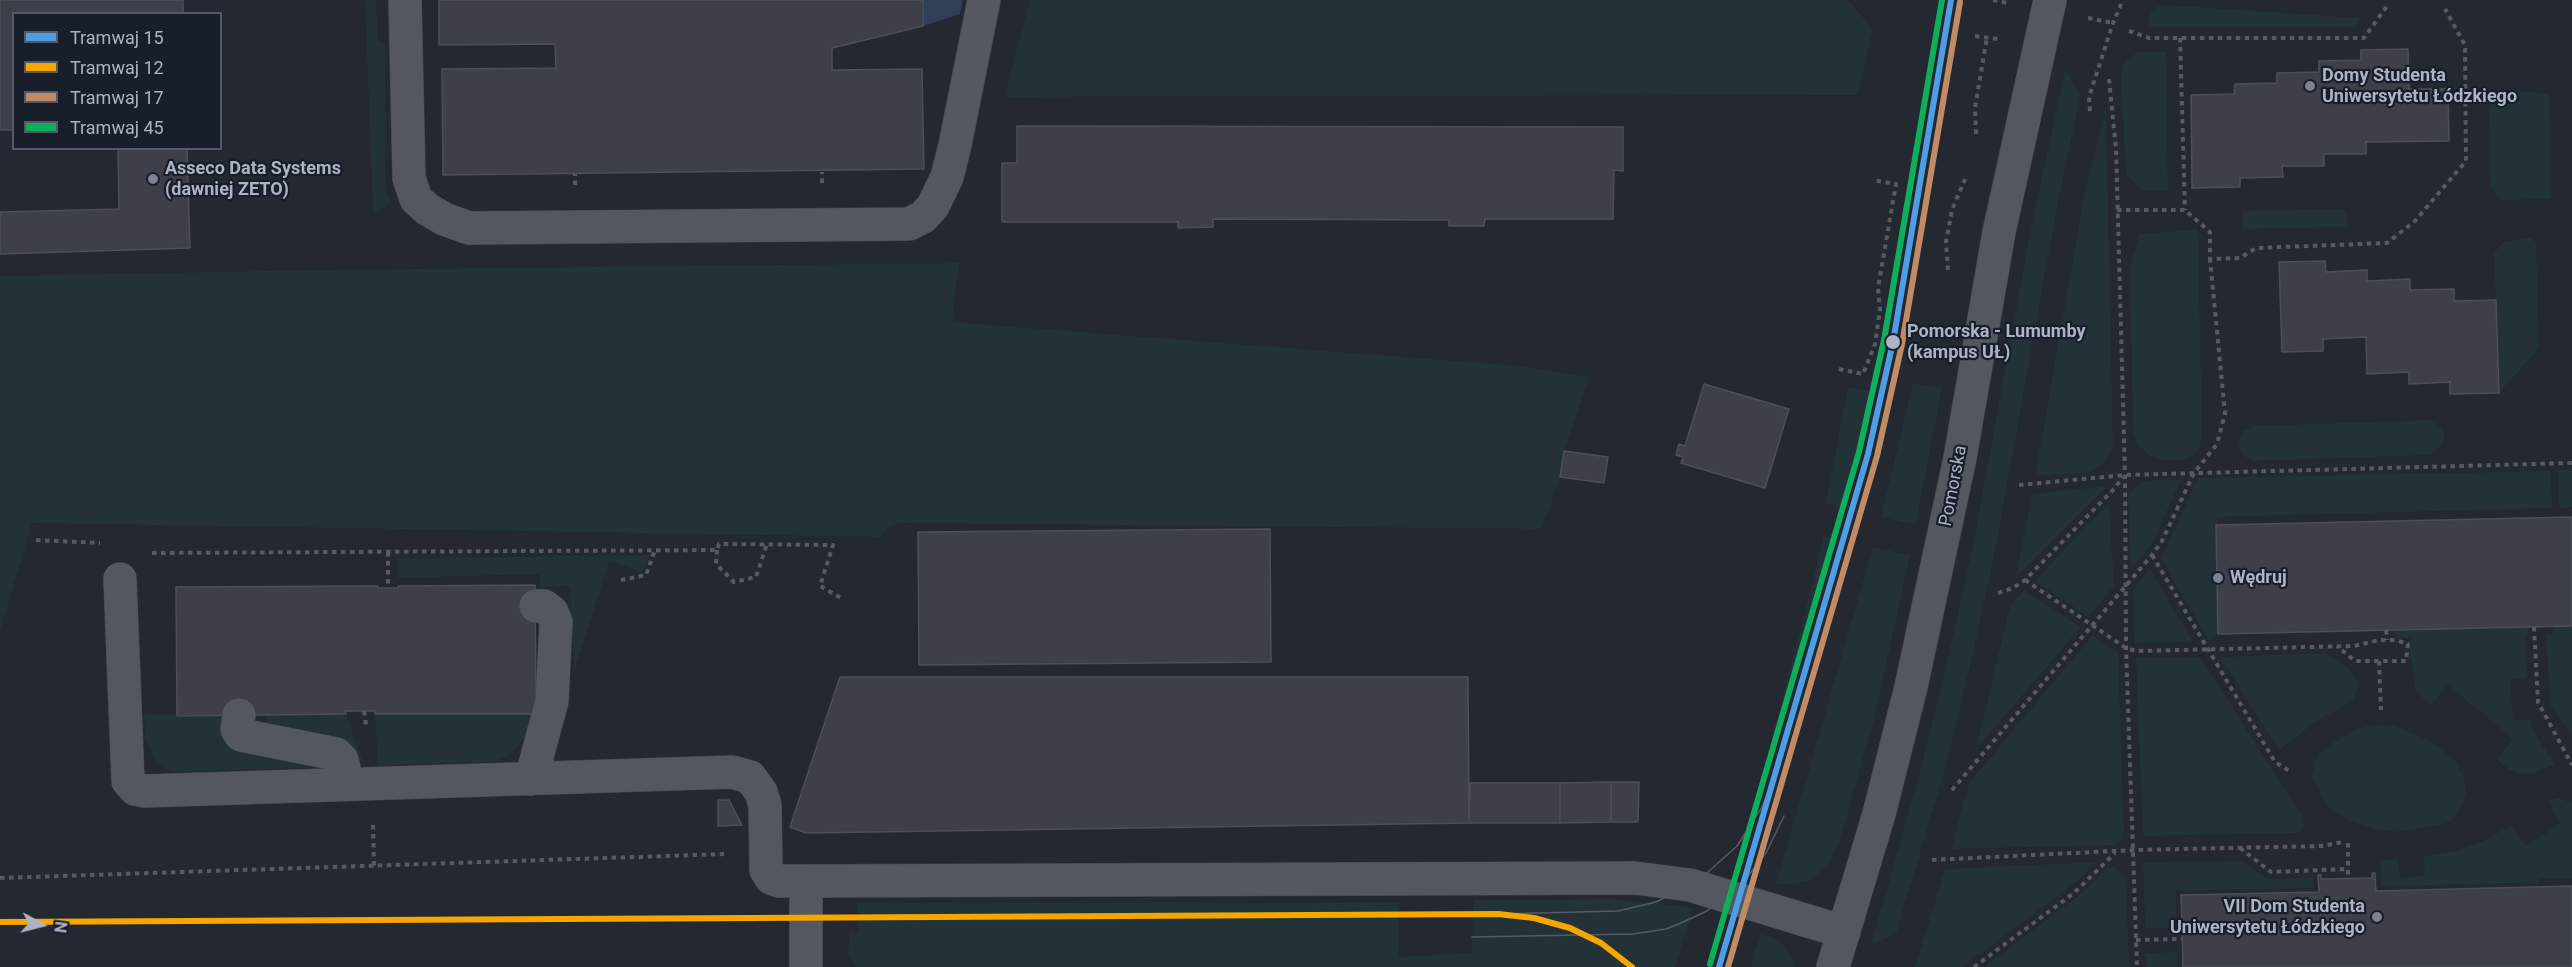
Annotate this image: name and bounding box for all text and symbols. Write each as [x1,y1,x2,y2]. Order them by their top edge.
legend [12,12,222,150]
text: Tramwaj 15 [70,27,164,48]
text: Tramwaj 12 [70,57,164,78]
place label: Domy Studenta Uniwersytetu Łódzkiego [2322,65,2517,107]
marker: Domy Studenta Uniwersytetu Łódzkiego [2303,79,2317,93]
text: Tramwaj 17 [70,87,164,108]
text: Tramwaj 45 [70,117,164,138]
place label: Asseco Data Systems (dawniej ZETO) [165,158,341,201]
marker: Asseco Data Systems (dawniej ZETO) [146,172,160,186]
place label: Pomorska - Lumumby (kampus UŁ) [1907,321,2085,364]
marker: Pomorska - Lumumby (kampus UŁ) [1884,333,1902,351]
street label: Pomorska [1936,444,1972,528]
place label: Wędruj [2230,567,2287,589]
marker: Wędruj [2211,571,2225,585]
north arrow [12,895,72,955]
place label: VII Dom Studenta Uniwersytetu Łódzkiego [2170,896,2365,938]
marker: VII Dom Studenta Uniwersytetu Łódzkiego [2370,910,2384,924]
text: N [50,920,70,934]

